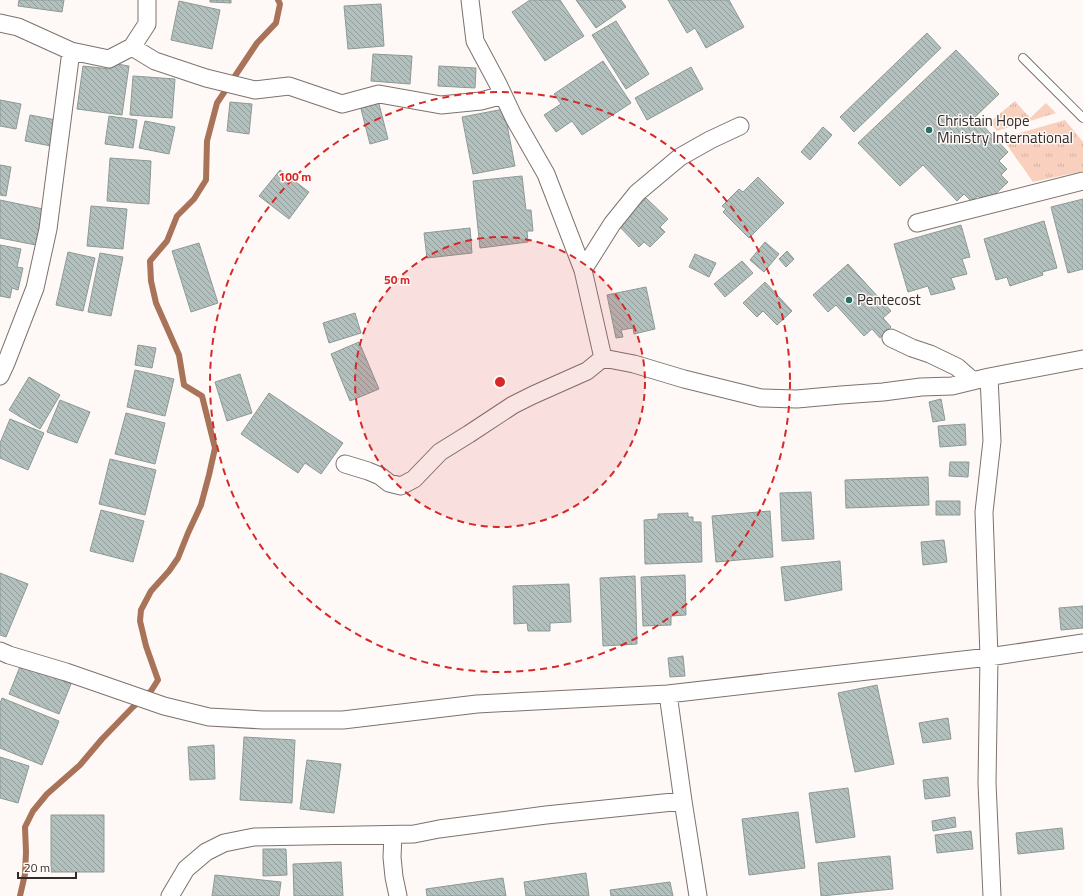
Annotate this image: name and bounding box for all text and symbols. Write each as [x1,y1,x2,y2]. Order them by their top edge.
place label: Christain Hope Ministry International [937,109,1073,149]
marker: Christain Hope Ministry International [924,125,934,135]
text: 100 m [279,167,311,186]
text: 50 m [384,270,410,289]
place label: Pentecost [857,288,922,311]
marker: Pentecost [844,295,854,305]
centre of rings [493,375,507,389]
scale bar [18,854,76,880]
text: 20 m [24,858,50,877]

